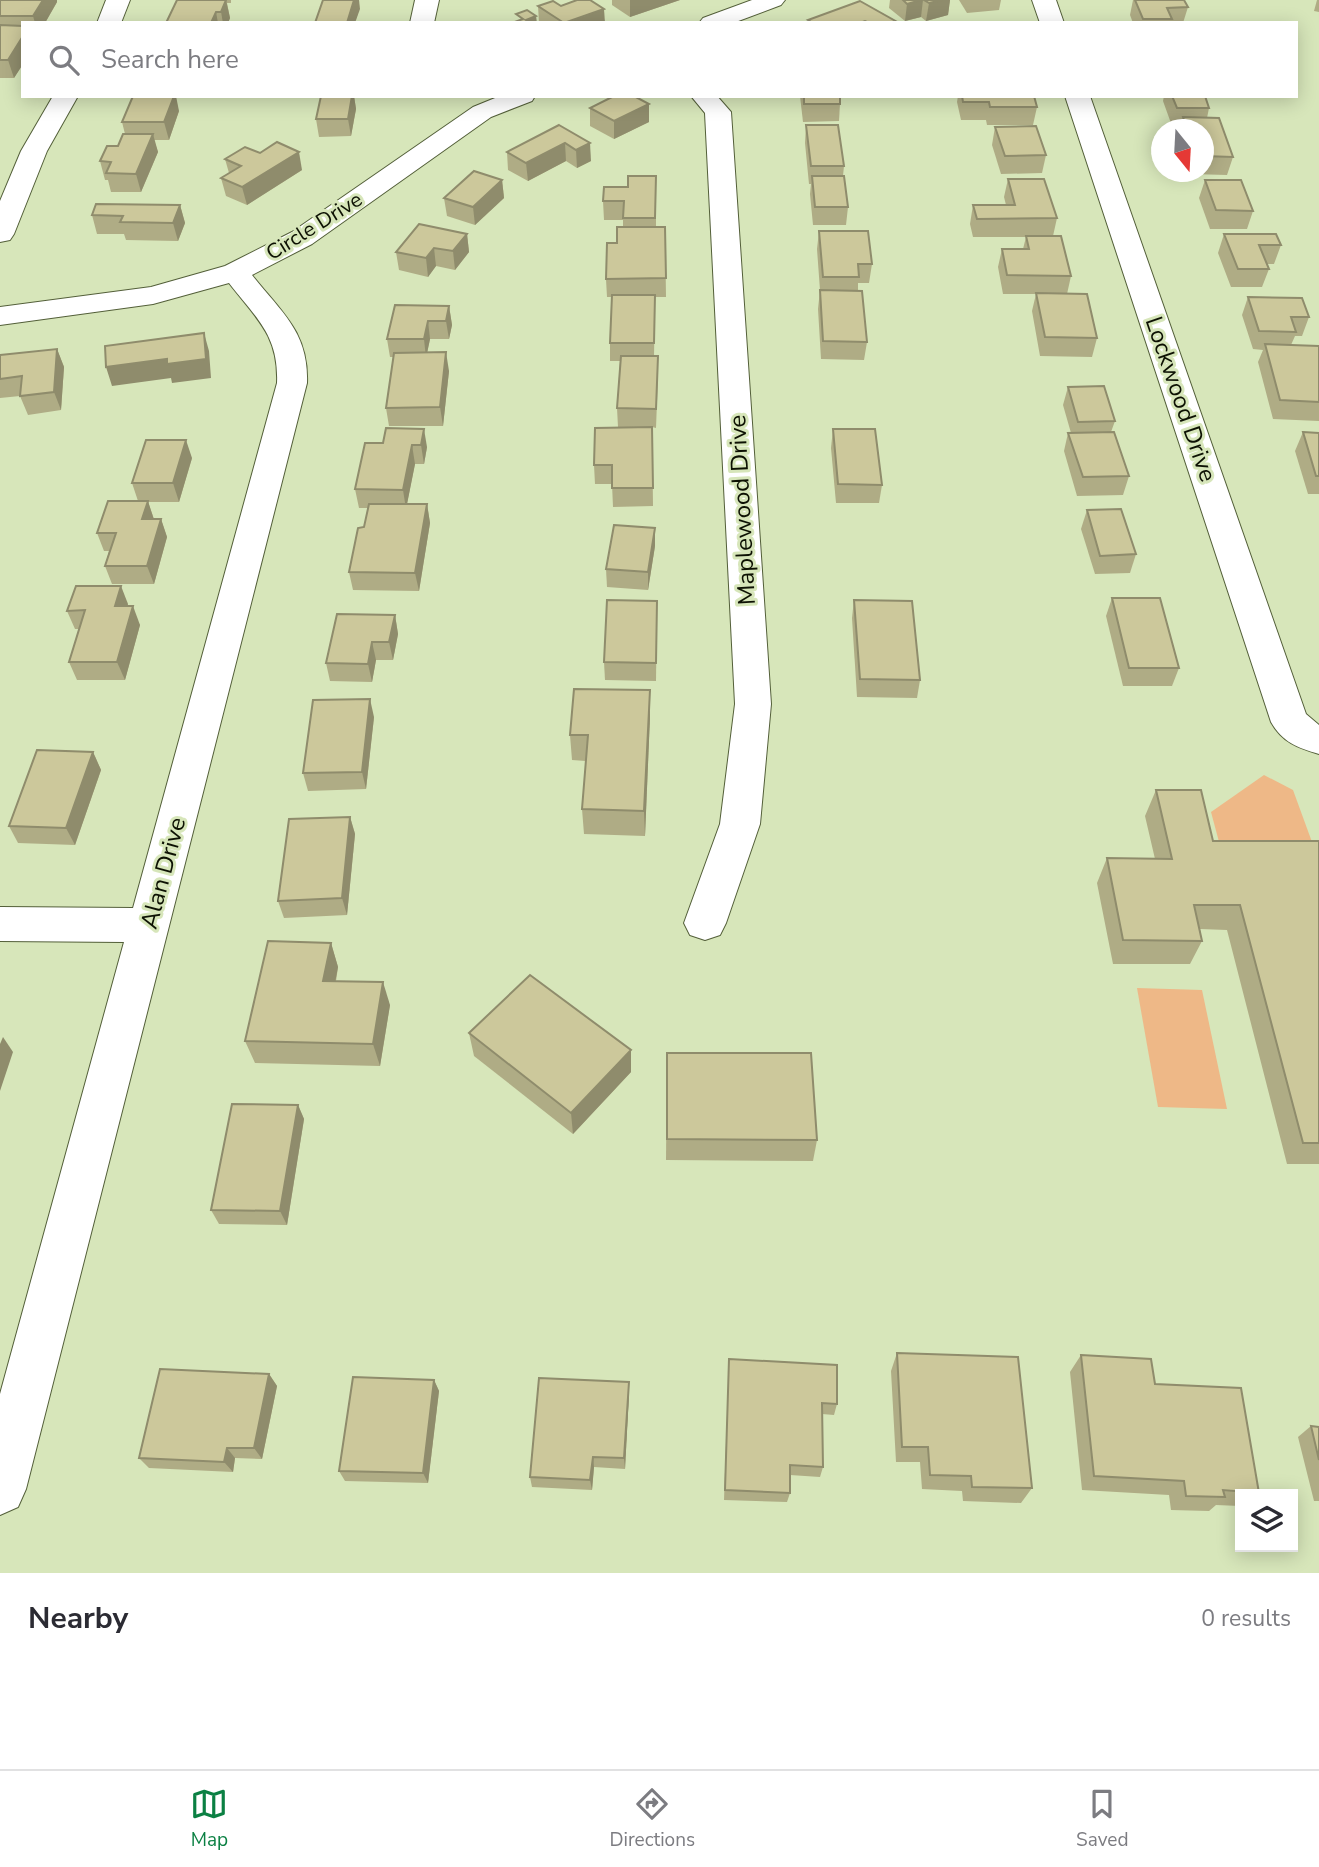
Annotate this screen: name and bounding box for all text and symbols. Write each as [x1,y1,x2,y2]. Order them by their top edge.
search box [21,21,1298,98]
icon: search [45,41,83,79]
text: Search here [101,42,239,77]
north arrow [1151,119,1214,182]
street label: Circle Drive [261,185,367,267]
street label: Lockwood Drive [1138,312,1224,486]
street label: Maplewood Drive [721,414,763,606]
street label: Alan Drive [133,814,193,932]
map controls [1235,1489,1298,1552]
button: layers [1235,1489,1298,1552]
text: Nearby [28,1598,128,1639]
text: 0 results [1201,1603,1291,1634]
tab: Map [190,1785,228,1853]
tab: Directions [609,1785,695,1853]
tab: Saved [1076,1785,1129,1853]

